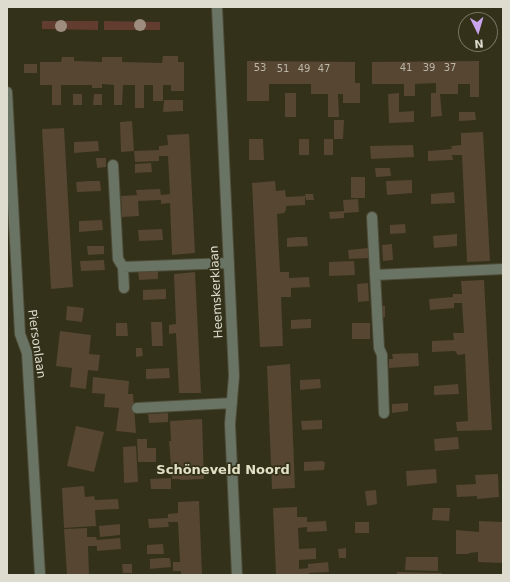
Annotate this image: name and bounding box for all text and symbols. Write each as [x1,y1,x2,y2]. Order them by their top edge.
north arrow [458,12,498,52]
text: N [474,37,484,50]
house number: 53 [254,62,266,74]
house number: 41 [400,62,412,74]
house number: 39 [423,62,435,74]
house number: 37 [444,62,456,74]
house number: 51 [277,63,289,75]
house number: 49 [298,63,310,75]
house number: 47 [318,63,330,75]
street label: Heemskerklaan [207,245,227,339]
street label: Piersonlaan [24,309,48,379]
district label: Schöneveld Noord [156,463,290,479]

